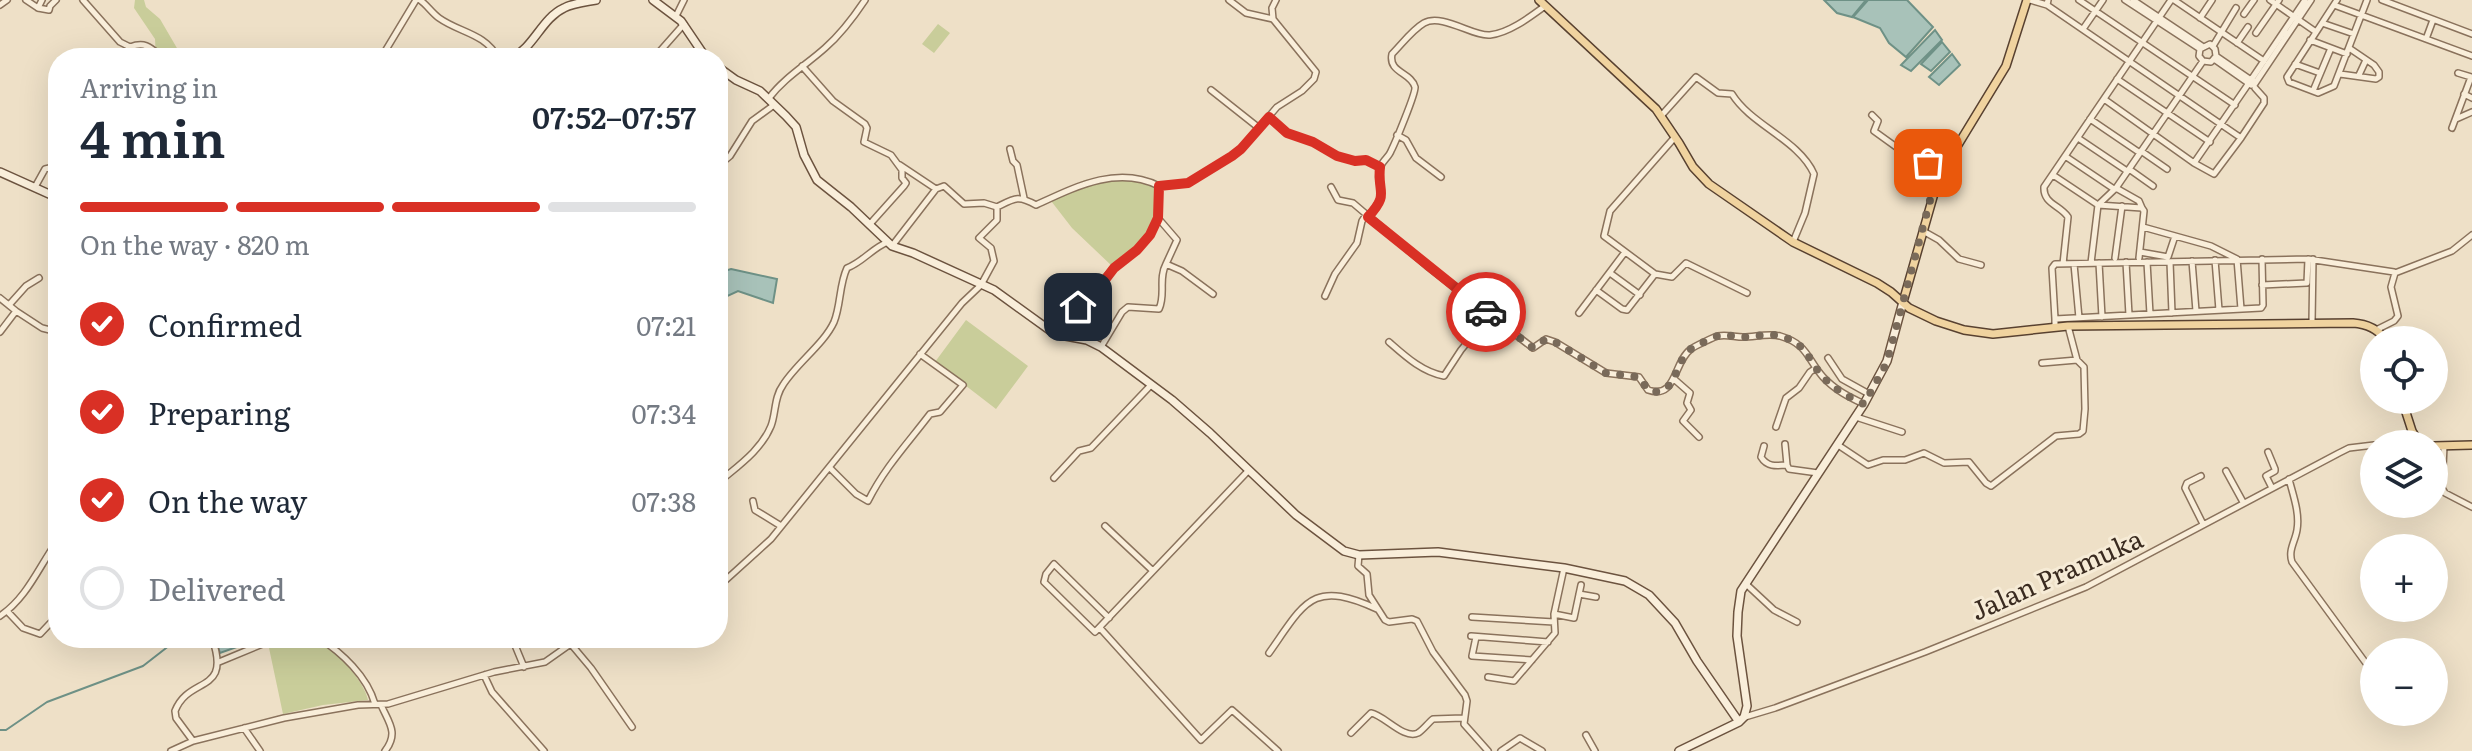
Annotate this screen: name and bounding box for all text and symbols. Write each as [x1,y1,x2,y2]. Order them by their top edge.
text: Arriving in [80,67,218,106]
text: 07:52–07:57 [532,94,696,138]
text: 4 min [80,97,226,174]
pin [1894,129,1962,197]
icon: bag [1906,141,1950,185]
text: On the way · 820 m [80,224,310,263]
courier [1446,272,1526,352]
pin [1044,273,1112,341]
icon: home [1056,285,1100,329]
icon: car [1464,290,1508,334]
icon: check [80,302,124,346]
text: Confirmed [148,302,302,346]
text: 07:21 [636,305,696,344]
map controls [2360,326,2448,726]
button: locate [2360,326,2448,414]
icon: check [80,390,124,434]
text: Preparing [148,390,290,434]
text: 07:34 [632,393,696,432]
button: layers [2360,430,2448,518]
icon: check [80,478,124,522]
text: On the way [148,478,307,522]
text: 07:38 [631,481,696,520]
street label: Jalan Pramuka [1964,518,2148,628]
button: + [2360,534,2448,622]
text: Delivered [148,566,285,610]
button: − [2360,638,2448,726]

